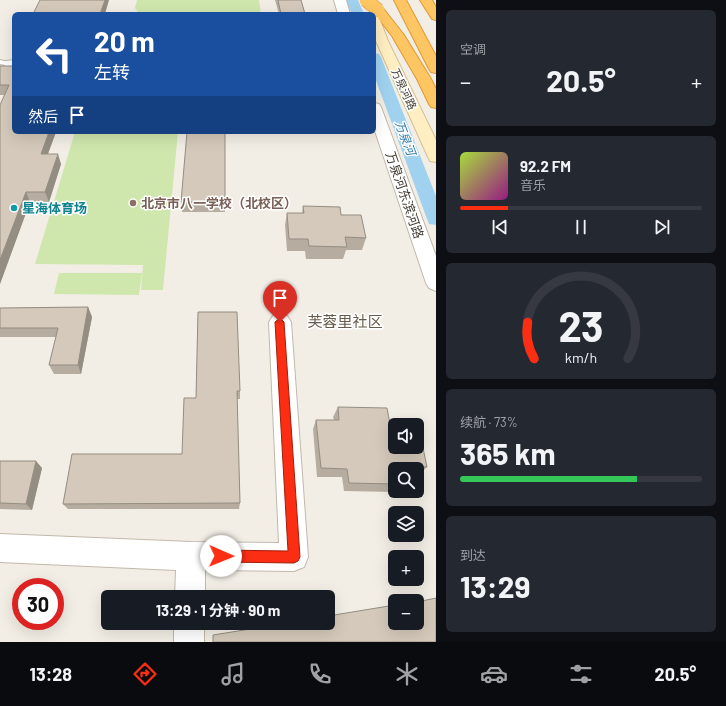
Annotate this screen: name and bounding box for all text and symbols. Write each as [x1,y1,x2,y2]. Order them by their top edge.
text: 20 m [94,24,155,58]
icon: left [28,28,80,80]
text: 空调 [460,41,486,57]
text: 左转 [94,61,130,83]
text: 20.5° [546,62,616,98]
street label: 万泉河路 [389,66,420,111]
text: − [460,68,471,94]
text: + [691,68,702,94]
icon: arrive [66,104,88,126]
text: 然后 [28,107,58,125]
water label: 万泉河 [393,118,420,159]
street label: 万泉河东滨河路 [383,149,427,241]
text: 92.2 FM [520,157,571,175]
text: 音乐 [520,177,546,193]
place label: 北京市八一学校（北校区） [141,195,297,211]
marker: 北京市八一学校（北校区） [128,198,138,208]
place label: 星海体育场 [22,200,87,216]
marker: 星海体育场 [9,203,19,213]
icon: previous [489,216,511,238]
icon: pause [570,216,592,238]
icon: next [651,216,673,238]
pin [263,281,297,322]
icon: arrive [269,287,291,309]
text: 23 [558,300,604,350]
district label: 芙蓉里社区 [307,312,383,330]
text: km/h [565,349,597,366]
text: 续航 · 73% [460,414,518,430]
map controls [388,418,424,630]
button: sound [388,418,424,454]
text: 365 km [460,435,556,471]
button: search [388,462,424,498]
button: layers [388,506,424,542]
position arrow [200,535,242,577]
text: 到达 [460,547,486,563]
button: + [388,550,424,586]
text: 13:29 [460,568,530,604]
speed limit sign: 30 [12,578,64,630]
button: − [388,594,424,630]
text: 13:29 · 1 分钟 · 90 m [156,601,280,619]
icon: directions [131,660,159,688]
icon: music [219,660,247,688]
icon: phone [306,660,334,688]
icon: climate [393,660,421,688]
icon: car [480,660,508,688]
icon: filters [567,660,595,688]
text: 13:28 [30,663,72,685]
text: 20.5° [655,663,696,685]

